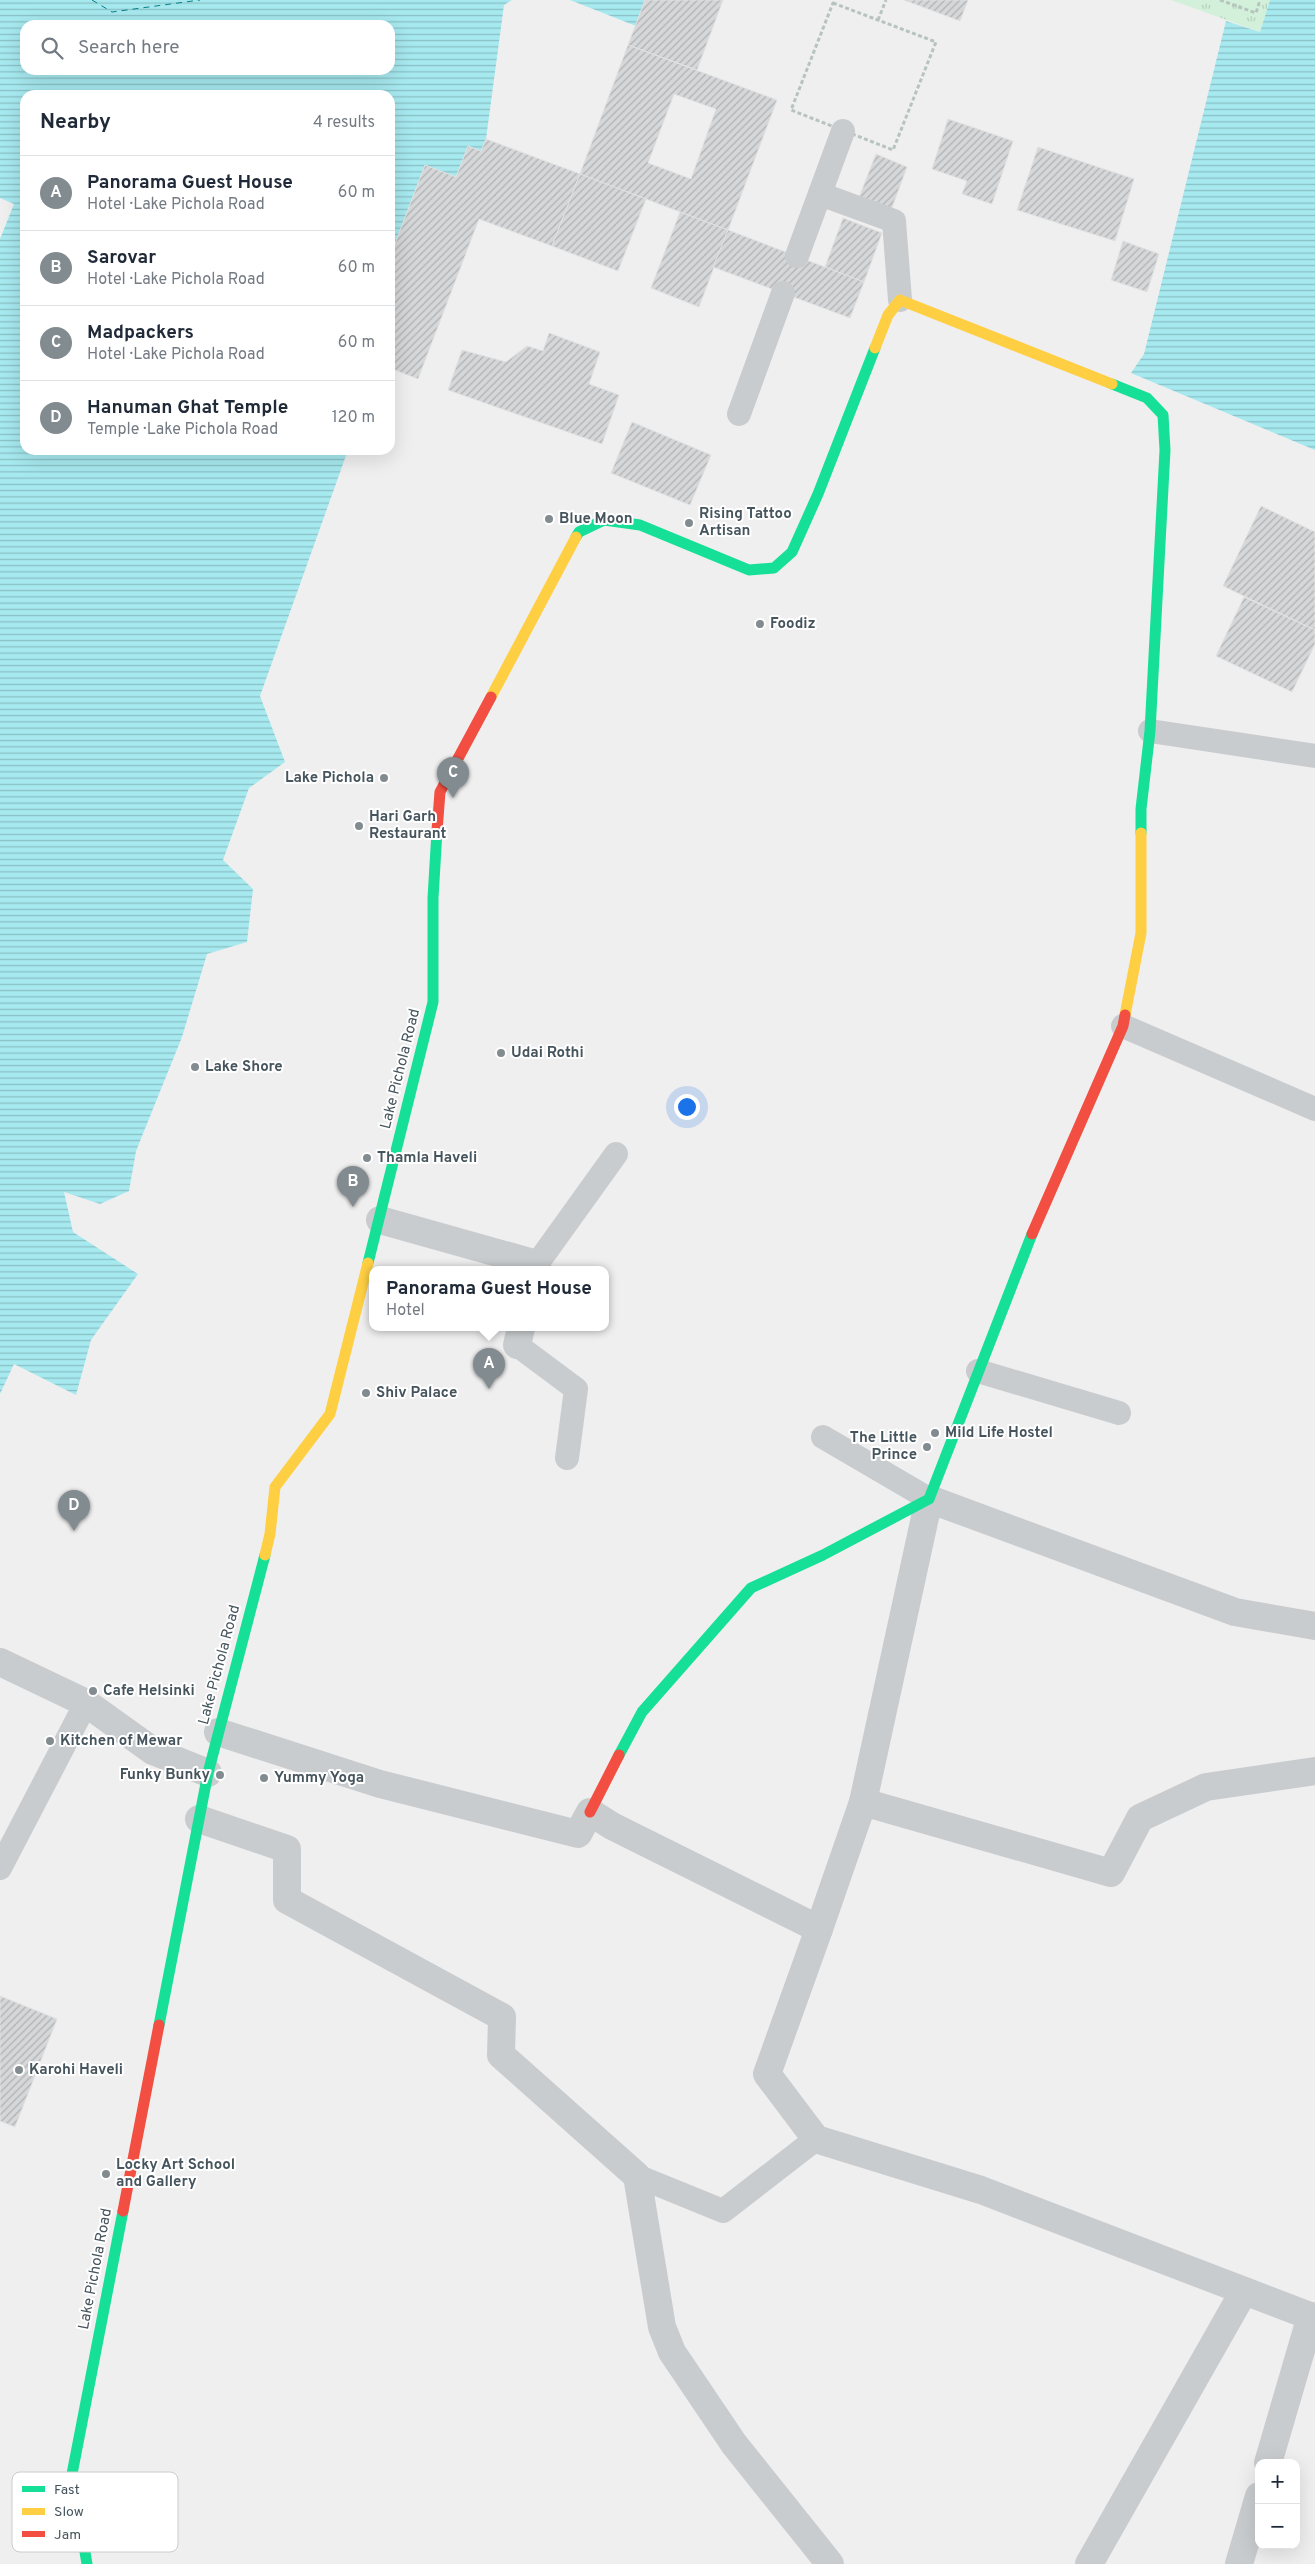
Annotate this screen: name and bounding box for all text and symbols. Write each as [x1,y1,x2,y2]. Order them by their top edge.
search box [20,20,395,75]
icon: search [38,34,66,62]
text: Search here [78,36,180,60]
text: Nearby [40,109,111,136]
text: 4 results [313,113,375,133]
text: Panorama Guest House [87,171,293,195]
text: A [50,183,62,203]
text: 60 m [338,183,375,203]
text: Hotel · Lake Pichola Road [87,195,265,215]
text: Sarovar [87,246,156,270]
text: B [50,258,62,278]
text: 60 m [338,258,375,278]
text: Hotel · Lake Pichola Road [87,270,265,290]
text: Madpackers [87,321,194,345]
text: C [51,333,61,353]
text: 60 m [338,333,375,353]
text: Hotel · Lake Pichola Road [87,345,265,365]
text: Hanuman Ghat Temple [87,396,288,420]
text: D [50,408,62,428]
text: 120 m [332,408,375,428]
text: Temple · Lake Pichola Road [87,420,278,440]
place label: Rising Tattoo Artisan [699,505,792,541]
place label: Blue Moon [559,510,633,529]
marker: Blue Moon [543,513,555,525]
marker: Rising Tattoo Artisan [683,517,695,529]
place label: Foodiz [770,615,816,634]
marker: Foodiz [754,618,766,630]
pin: C [437,757,469,798]
place label: Lake Pichola [285,769,374,788]
marker: Lake Pichola [378,772,390,784]
place label: Hari Garh Restaurant [369,808,446,844]
marker: Hari Garh Restaurant [353,820,365,832]
street label: Lake Pichola Road [377,1007,425,1131]
place label: Udai Rothi [511,1044,584,1063]
marker: Udai Rothi [495,1047,507,1059]
place label: Lake Shore [205,1058,283,1077]
marker: Lake Shore [189,1061,201,1073]
your location [674,1094,700,1120]
place label: Thamla Haveli [377,1149,477,1168]
marker: Thamla Haveli [361,1152,373,1164]
pin: B [337,1166,369,1207]
popup [369,1266,609,1331]
text: Panorama Guest House [386,1277,592,1301]
text: Hotel [386,1301,425,1321]
pin: A [473,1348,505,1389]
place label: Shiv Palace [376,1384,457,1403]
marker: Shiv Palace [360,1387,372,1399]
place label: Mild Life Hostel [945,1424,1053,1443]
marker: Mild Life Hostel [929,1427,941,1439]
place label: The Little Prince [850,1429,917,1465]
marker: The Little Prince [921,1441,933,1453]
pin: D [58,1490,90,1531]
street label: Lake Pichola Road [195,1603,245,1727]
place label: Cafe Helsinki [103,1682,195,1701]
marker: Cafe Helsinki [87,1685,99,1697]
place label: Kitchen of Mewar [60,1732,183,1751]
marker: Kitchen of Mewar [44,1735,56,1747]
place label: Funky Bunky [120,1766,210,1785]
marker: Funky Bunky [214,1769,226,1781]
place label: Yummy Yoga [274,1769,364,1788]
marker: Yummy Yoga [258,1772,270,1784]
place label: Karohi Haveli [29,2061,123,2080]
marker: Karohi Haveli [13,2064,25,2076]
place label: Locky Art School and Gallery [116,2156,235,2192]
marker: Locky Art School and Gallery [100,2168,112,2180]
street label: Lake Pichola Road [75,2207,117,2331]
map controls [1255,2459,1300,2549]
button: + [1255,2459,1300,2504]
legend [12,2472,178,2552]
text: Fast [54,2482,80,2499]
text: Slow [54,2504,84,2521]
button: − [1255,2504,1300,2549]
text: Jam [54,2527,81,2544]

